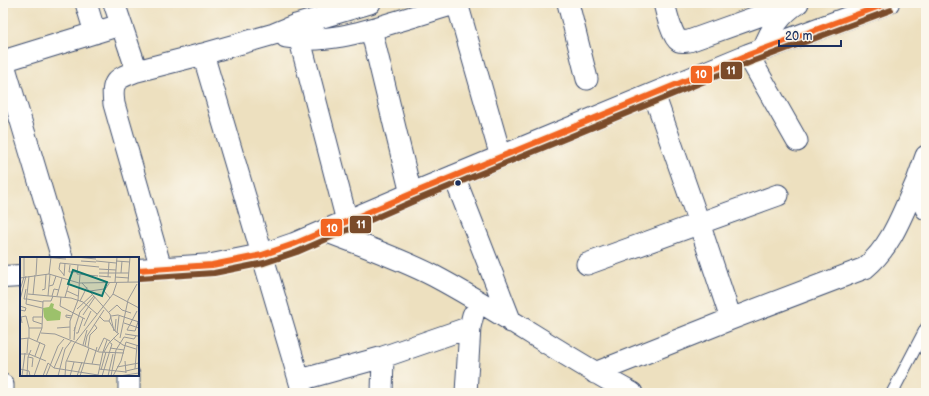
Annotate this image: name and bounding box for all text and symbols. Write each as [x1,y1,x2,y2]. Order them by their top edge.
scale bar [779,22,841,48]
text: 20 m [785,29,812,44]
line badge: 11 [720,61,743,80]
text: 11 [726,64,736,77]
line badge: 10 [690,65,713,84]
text: 10 [695,68,707,81]
unlabelled marker [453,178,463,188]
line badge: 11 [349,215,372,234]
line badge: 10 [320,218,343,237]
text: 11 [356,218,366,231]
text: 10 [326,222,338,235]
inset map [20,257,139,376]

